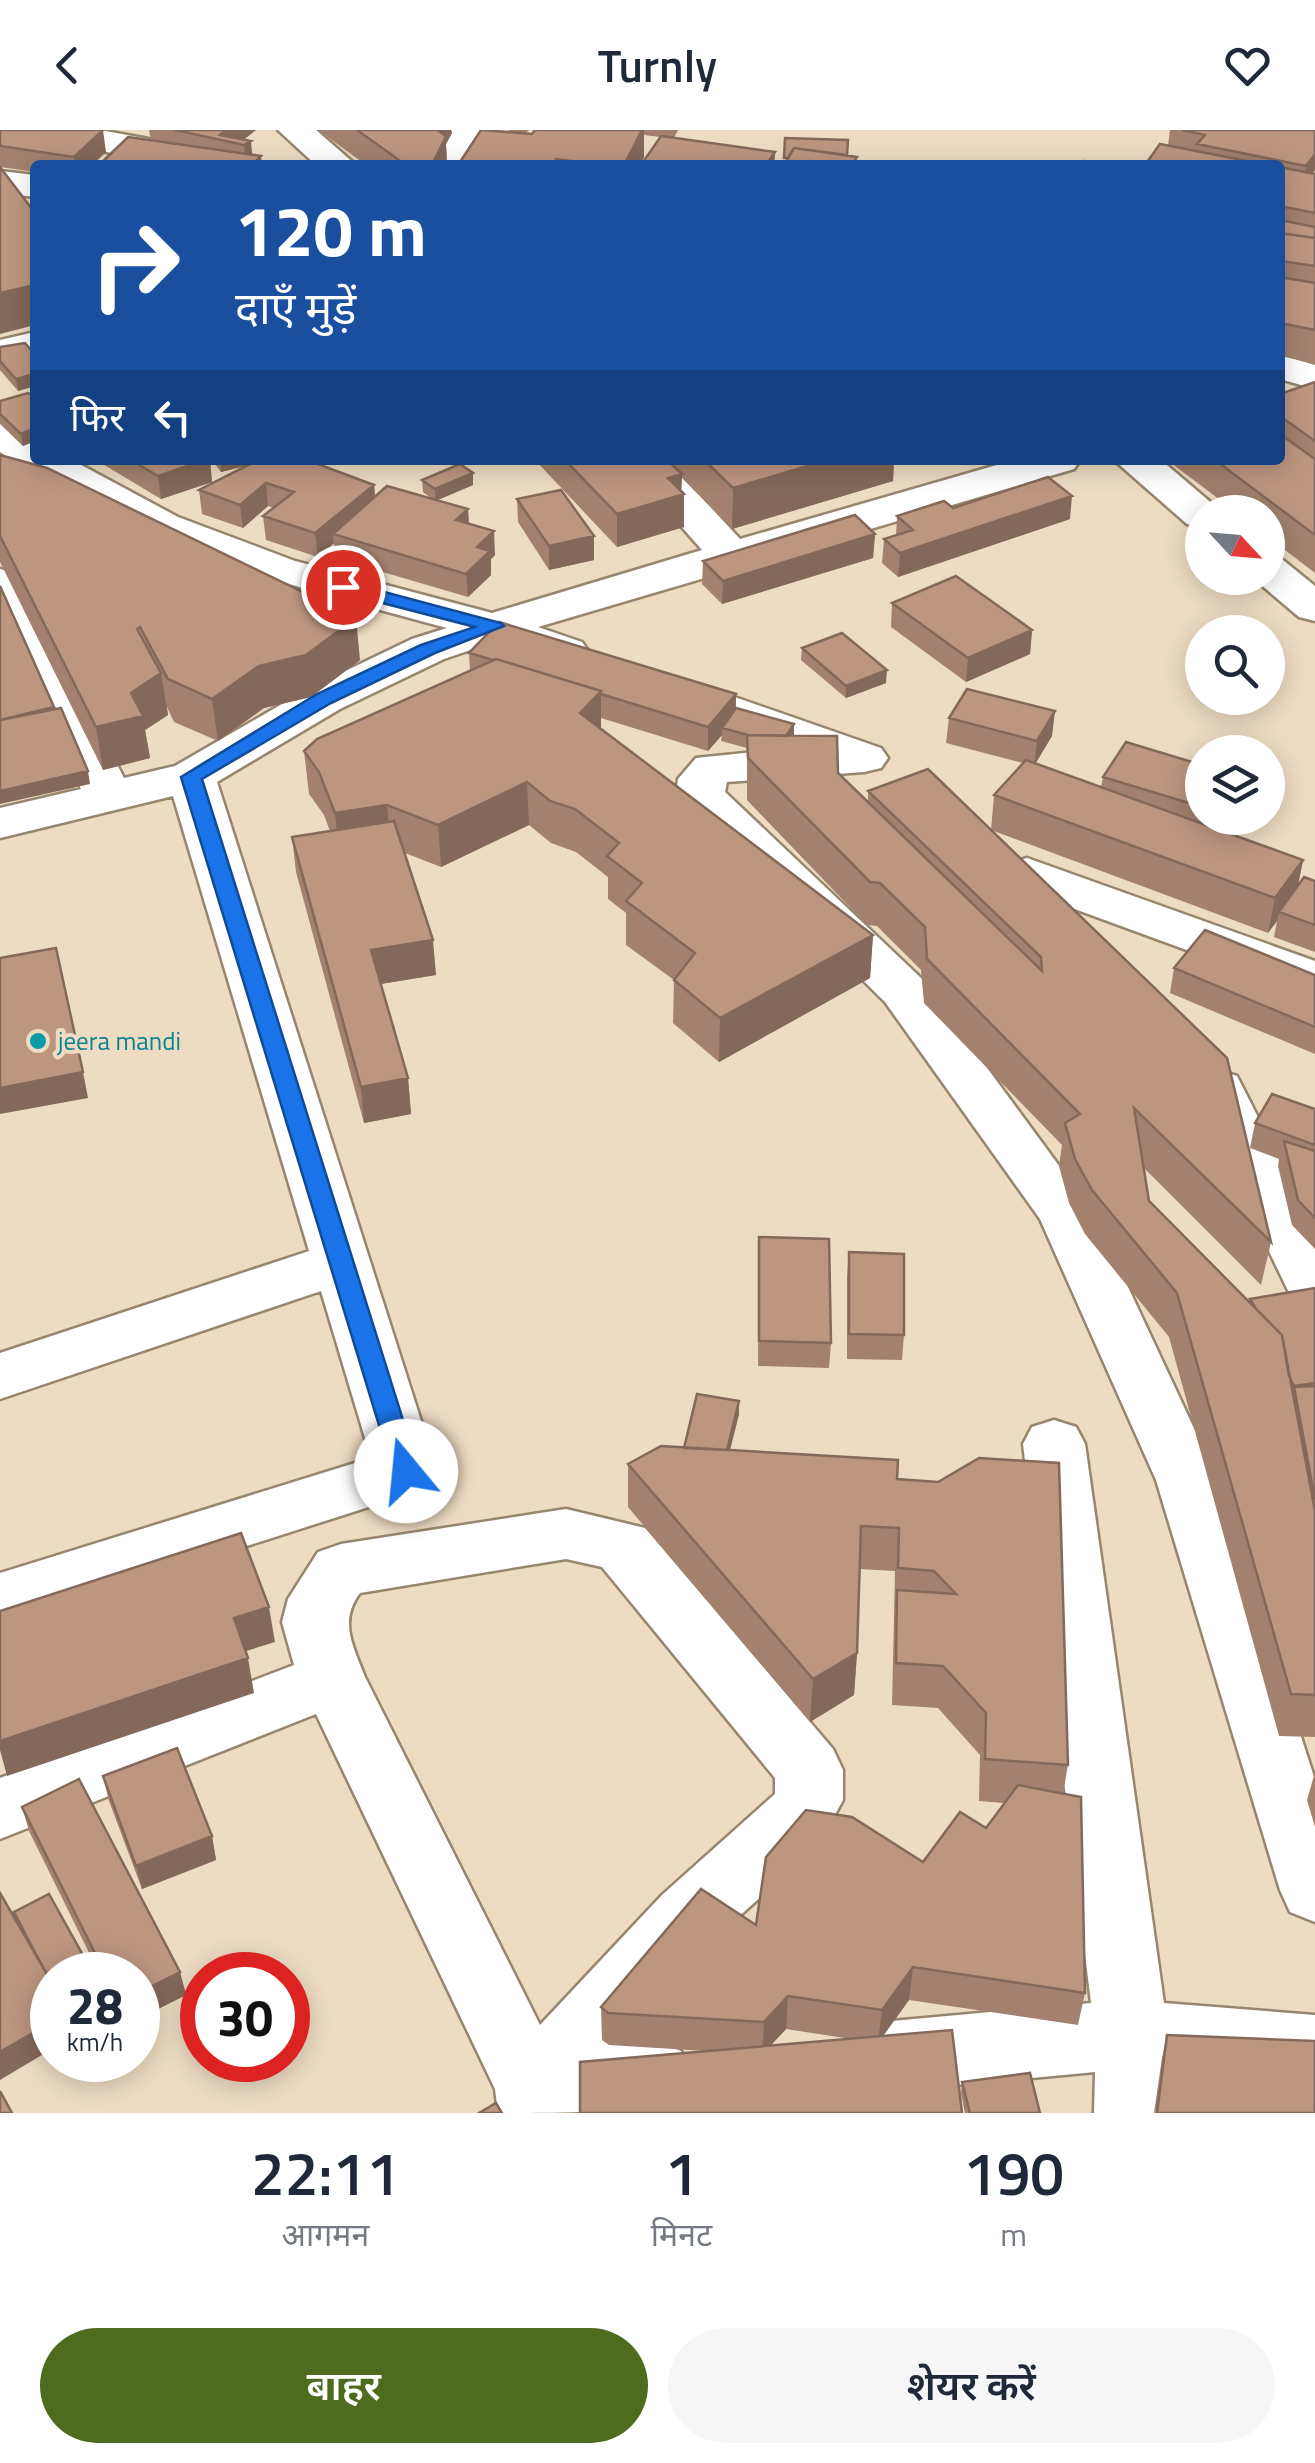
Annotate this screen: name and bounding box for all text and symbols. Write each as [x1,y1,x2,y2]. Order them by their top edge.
text: Turnly [598,31,717,99]
icon: back [40,38,95,93]
icon: heart [1220,38,1275,93]
text: 120 m [235,177,427,283]
icon: right [70,200,200,330]
text: दाएँ मुड़ें [235,273,356,341]
text: फिर [70,388,125,446]
icon: left [145,390,200,445]
north arrow [1185,495,1285,595]
map controls [1185,495,1285,835]
pin [301,545,386,630]
icon: arrive [316,560,371,615]
button: search [1185,615,1285,715]
button: layers [1185,735,1285,835]
place label: jeera mandi [56,1022,181,1060]
marker: jeera mandi [27,1030,49,1052]
position arrow [354,1419,458,1523]
speed limit sign: 30 [180,1952,310,2082]
text: 28 [67,1967,123,2043]
text: km/h [67,2023,123,2061]
text: 22:11 [251,2127,400,2218]
text: 1 [665,2127,698,2218]
text: 190 [963,2127,1064,2218]
text: आगमन [282,2210,369,2258]
text: मिनट [651,2210,712,2258]
text: m [1000,2210,1027,2258]
button: बाहर [40,2328,648,2443]
button: शेयर करें [668,2328,1275,2443]

